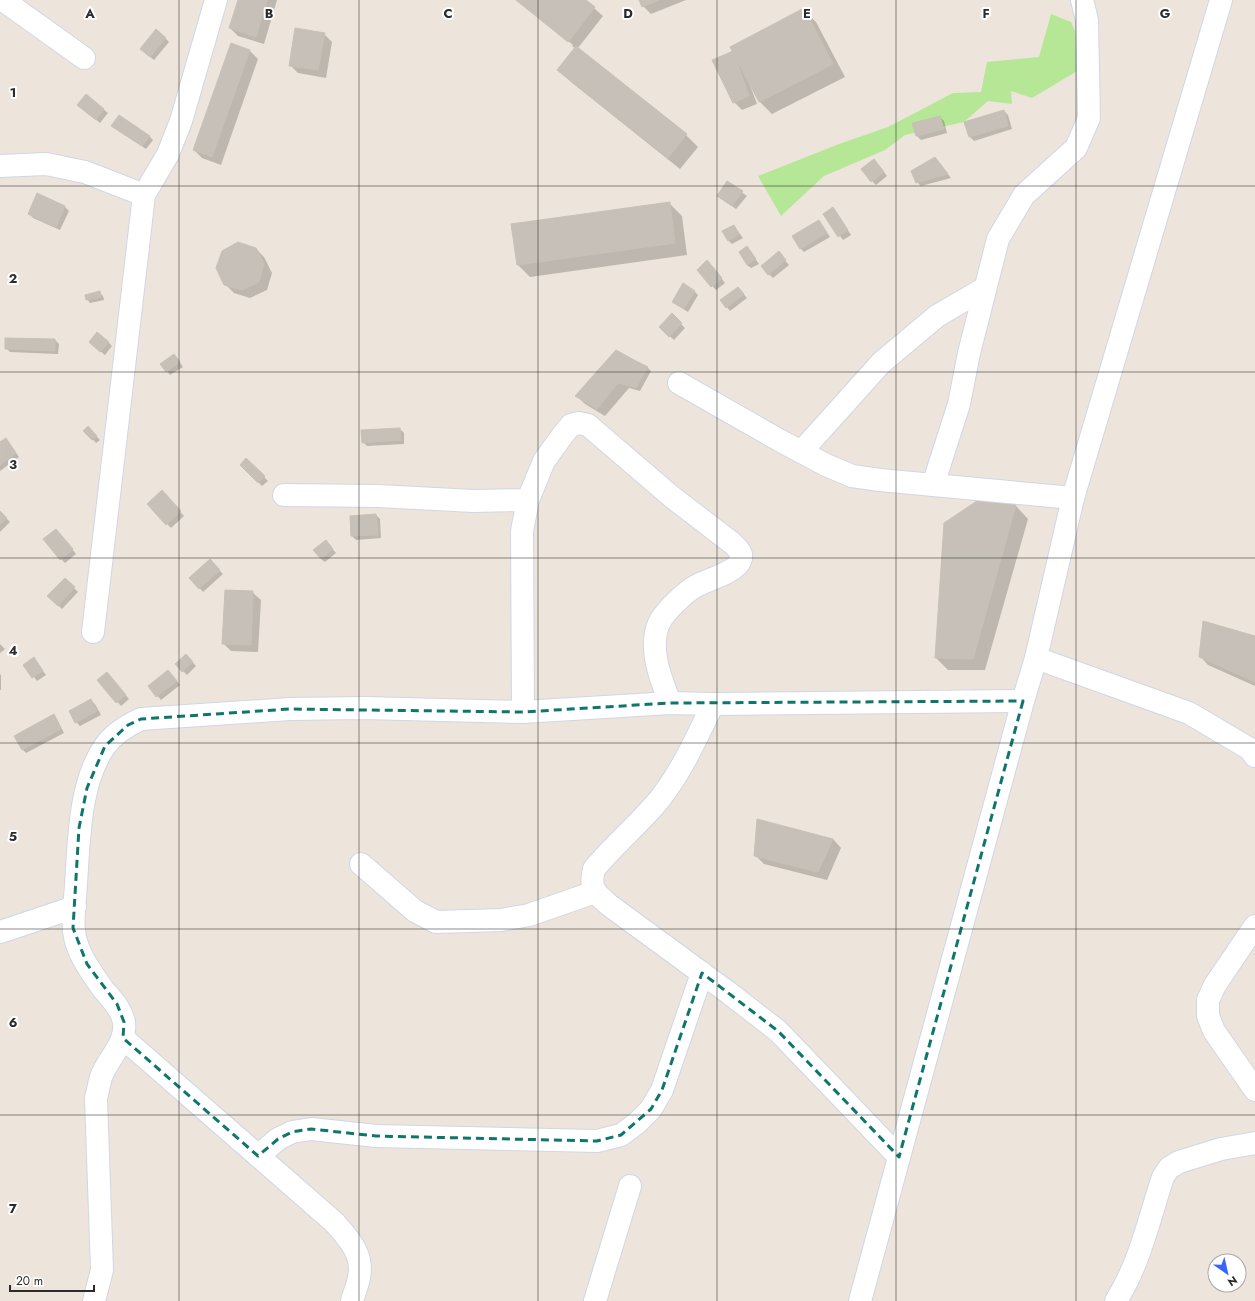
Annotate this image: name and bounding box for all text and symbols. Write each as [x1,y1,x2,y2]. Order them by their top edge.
text: A [84,4,95,23]
text: B [265,4,274,23]
text: C [443,4,453,23]
text: D [623,4,633,23]
text: E [803,4,811,23]
text: F [982,4,990,23]
text: G [1160,4,1171,23]
text: 1 [10,83,16,102]
text: 2 [9,269,17,288]
text: 3 [9,455,17,474]
text: 4 [8,641,18,660]
text: 5 [9,827,17,846]
text: 6 [9,1013,18,1032]
text: 7 [9,1199,17,1218]
north arrow [1207,1253,1247,1293]
scale bar [10,1267,94,1293]
text: 20 m [16,1272,43,1290]
text: N [1224,1272,1241,1290]

